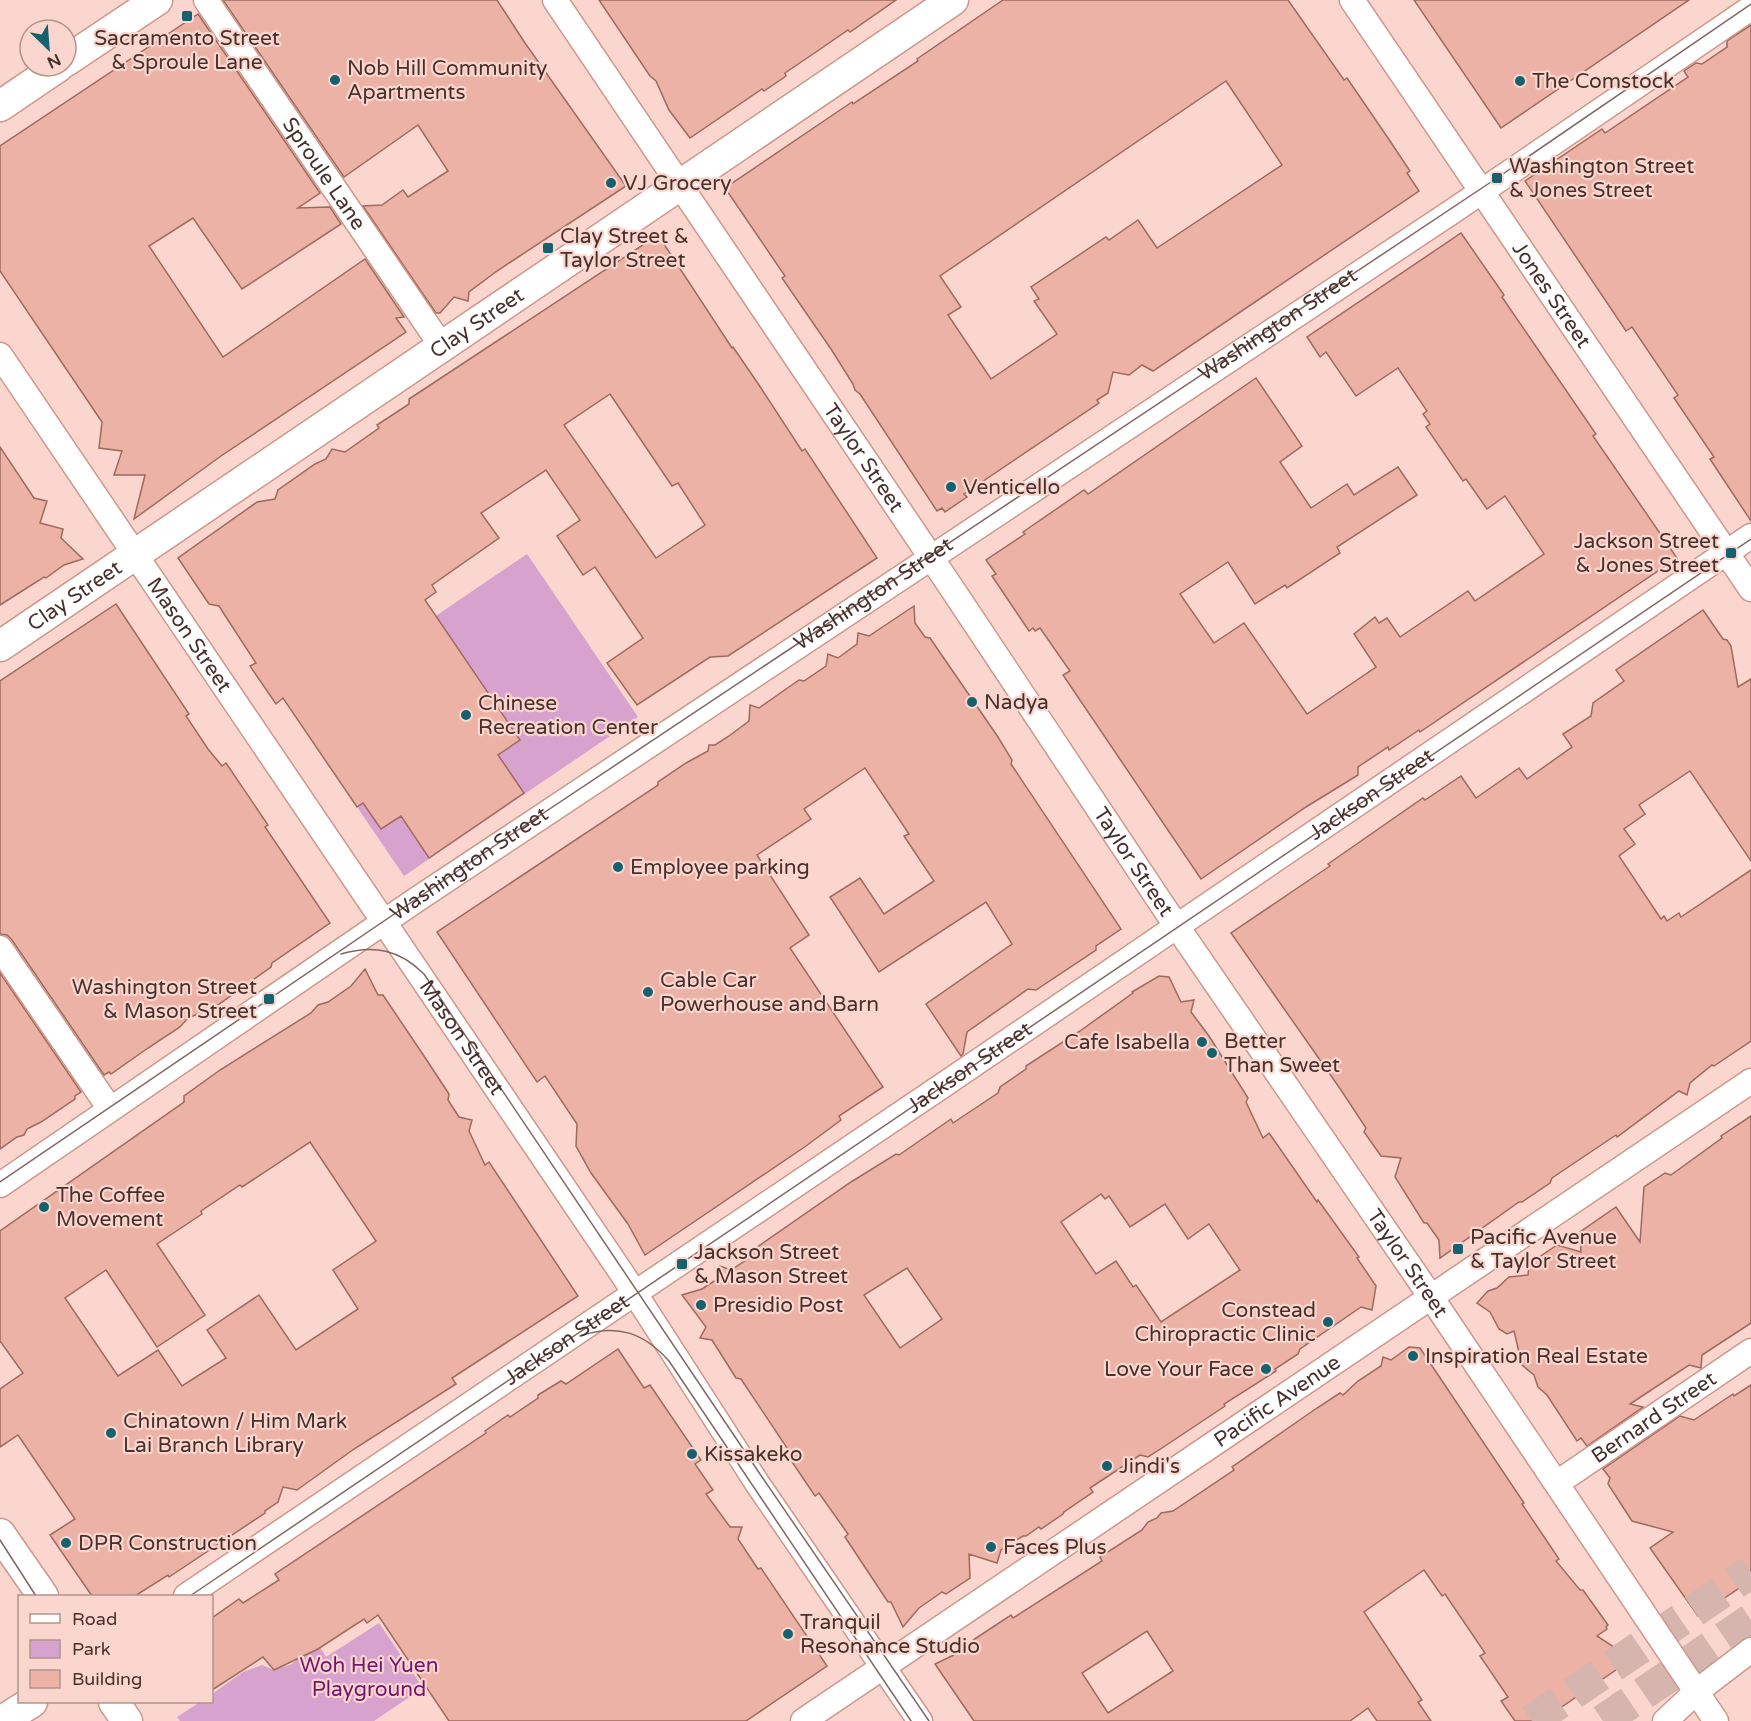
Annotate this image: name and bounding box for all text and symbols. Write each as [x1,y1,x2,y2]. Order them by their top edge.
marker: Sacramento Street & Sproule Lane [180,9,194,23]
north arrow [18,18,78,78]
place label: Sacramento Street & Sproule Lane [94,26,280,75]
text: N [44,49,64,72]
place label: Nob Hill Community Apartments [347,56,547,105]
place label: The Comstock [1532,69,1674,94]
marker: Nob Hill Community Apartments [328,73,342,87]
marker: The Comstock [1513,74,1527,88]
street label: Sproule Lane [277,113,371,235]
place label: Washington Street & Jones Street [1509,154,1694,203]
place label: VJ Grocery [623,171,732,196]
marker: Washington Street & Jones Street [1490,171,1504,185]
marker: VJ Grocery [604,176,618,190]
place label: Clay Street & Taylor Street [560,224,689,273]
street label: Jones Street [1506,237,1596,353]
marker: Clay Street & Taylor Street [541,241,555,255]
street label: Washington Street [1194,263,1362,386]
street label: Clay Street [425,282,529,364]
street label: Taylor Street [818,399,909,517]
place label: Venticello [963,475,1060,500]
marker: Venticello [944,480,958,494]
place label: Jackson Street & Jones Street [1574,529,1719,578]
street label: Washington Street [789,532,958,656]
marker: Jackson Street & Jones Street [1724,546,1738,560]
street label: Clay Street [23,555,127,637]
street label: Mason Street [141,573,237,697]
place label: Nadya [984,690,1049,715]
place label: Chinese Recreation Center [478,691,658,740]
marker: Nadya [965,695,979,709]
marker: Chinese Recreation Center [459,708,473,722]
street label: Jackson Street [1304,743,1439,846]
street label: Washington Street [386,801,553,926]
street label: Taylor Street [1088,803,1178,921]
place label: Employee parking [630,855,810,880]
marker: Employee parking [611,860,625,874]
place label: Cable Car Powerhouse and Barn [660,968,879,1017]
place label: Washington Street & Mason Street [72,975,257,1024]
street label: Mason Street [414,975,509,1100]
marker: Cable Car Powerhouse and Barn [641,985,655,999]
marker: Washington Street & Mason Street [262,992,276,1006]
street label: Jackson Street [902,1017,1037,1119]
place label: Better Than Sweet [1224,1029,1340,1078]
place label: Cafe Isabella [1064,1030,1190,1055]
marker: Cafe Isabella [1195,1035,1209,1049]
marker: Better Than Sweet [1205,1046,1219,1060]
place label: The Coffee Movement [56,1183,165,1232]
marker: The Coffee Movement [37,1200,51,1214]
street label: Taylor Street [1362,1204,1453,1322]
place label: Pacific Avenue & Taylor Street [1470,1225,1617,1274]
place label: Jackson Street & Mason Street [694,1240,848,1289]
marker: Pacific Avenue & Taylor Street [1451,1242,1465,1256]
marker: Jackson Street & Mason Street [675,1257,689,1271]
street label: Jackson Street [500,1289,634,1391]
place label: Presidio Post [713,1293,843,1318]
marker: Presidio Post [694,1298,708,1312]
place label: Constead Chiropractic Clinic [1134,1298,1316,1347]
marker: Constead Chiropractic Clinic [1321,1315,1335,1329]
place label: Inspiration Real Estate [1425,1344,1648,1369]
marker: Inspiration Real Estate [1406,1349,1420,1363]
street label: Pacific Avenue [1209,1350,1345,1453]
place label: Love Your Face [1104,1357,1254,1382]
marker: Love Your Face [1259,1362,1273,1376]
street label: Bernard Street [1587,1366,1721,1469]
place label: Chinatown / Him Mark Lai Branch Library [123,1409,347,1458]
marker: Chinatown / Him Mark Lai Branch Library [104,1426,118,1440]
place label: Kissakeko [704,1442,802,1467]
marker: Kissakeko [685,1447,699,1461]
place label: Jindi's [1119,1454,1180,1479]
marker: Jindi's [1100,1459,1114,1473]
place label: DPR Construction [78,1531,257,1556]
place label: Faces Plus [1003,1535,1107,1560]
marker: DPR Construction [59,1536,73,1550]
marker: Faces Plus [984,1540,998,1554]
legend [18,1595,213,1703]
text: Road [72,1608,117,1630]
place label: Tranquil Resonance Studio [800,1610,980,1659]
marker: Tranquil Resonance Studio [781,1627,795,1641]
text: Park [72,1638,111,1660]
park label: Woh Hei Yuen Playground [300,1653,438,1702]
text: Building [72,1668,142,1690]

